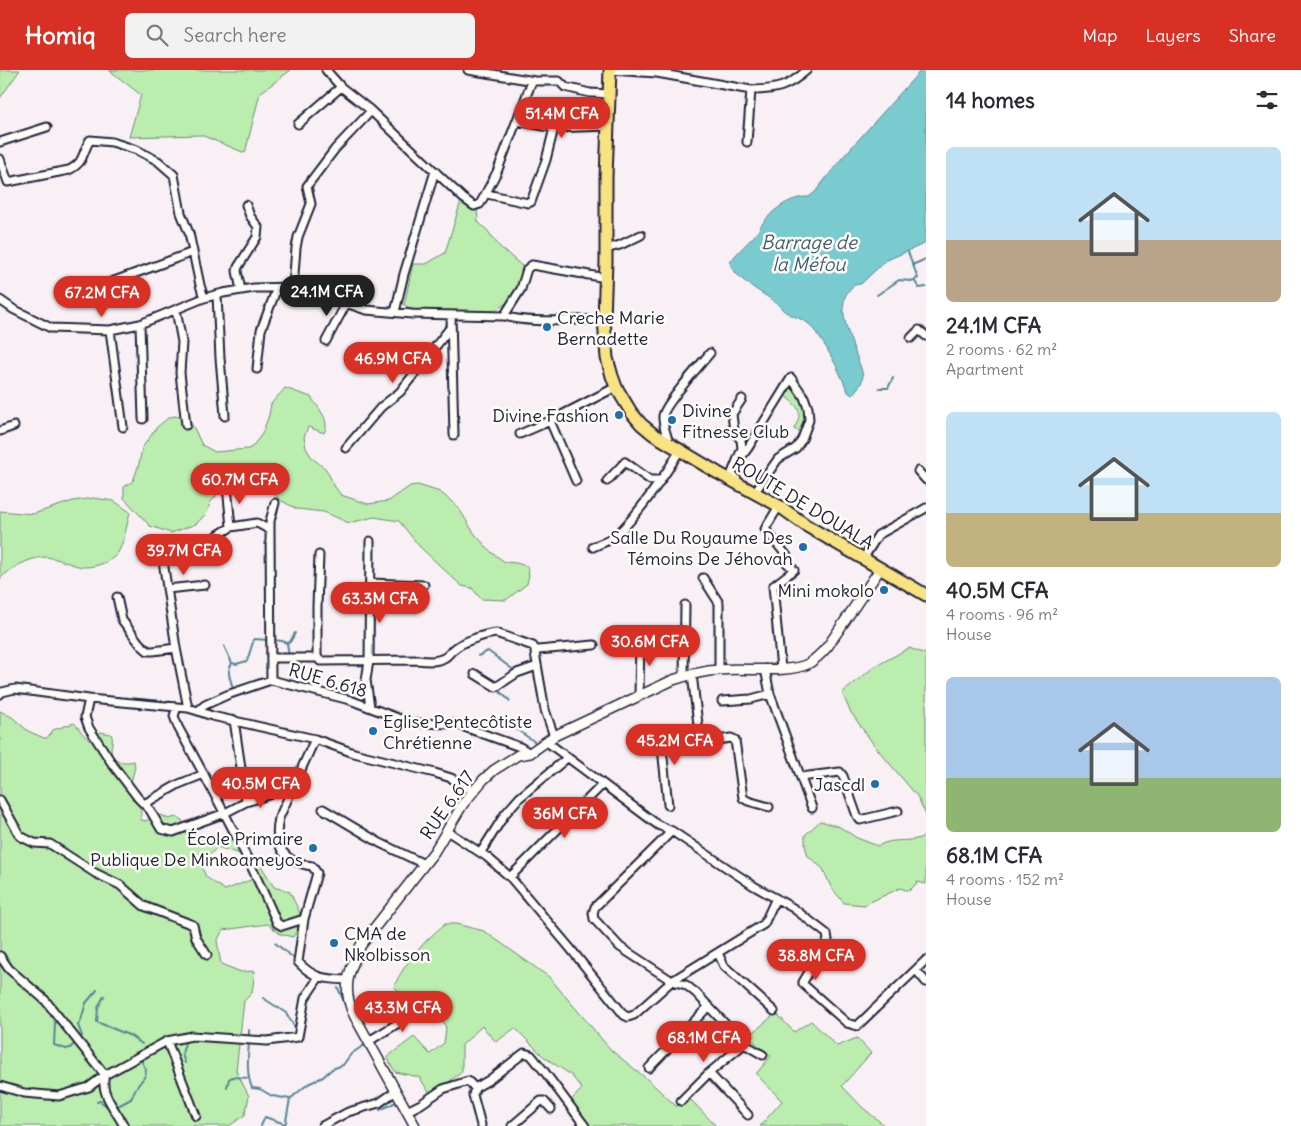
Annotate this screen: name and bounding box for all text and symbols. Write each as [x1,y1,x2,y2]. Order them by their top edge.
search box [125,13,475,58]
text: Homiq [25,20,95,50]
icon: search [143,21,171,49]
text: Search here [183,23,286,47]
text: Map [1082,24,1117,47]
text: Layers [1145,24,1201,47]
text: Share [1229,24,1276,47]
icon: filters [1253,86,1281,114]
text: 14 homes [946,87,1035,114]
pin: 51.4M CFA [505,97,619,139]
text: 51.4M CFA [525,103,599,123]
icon: home [1069,179,1159,269]
water label: Barrage de la Méfou [761,230,859,276]
pin: 24.1M CFA [270,274,384,317]
pin: 67.2M CFA [45,276,159,318]
text: 24.1M CFA [291,281,363,301]
text: 67.2M CFA [65,282,140,302]
place label: Creche Marie Bernadette [557,306,665,350]
text: 24.1M CFA [946,312,1041,339]
marker: Creche Marie Bernadette [541,321,553,333]
text: 2 rooms · 62 m² [946,339,1057,359]
pin: 46.9M CFA [336,342,450,384]
text: 46.9M CFA [355,348,431,368]
text: Apartment [946,359,1024,379]
place label: Divine Fitnesse Club [682,399,789,443]
place label: Divine Fashion [492,404,609,427]
marker: Divine Fashion [613,409,625,421]
marker: Divine Fitnesse Club [666,414,678,426]
icon: home [1069,444,1159,534]
street label: ROUTE DE DOUALA [728,452,878,554]
pin: 60.7M CFA [183,462,297,505]
text: 60.7M CFA [202,469,278,489]
place label: Salle Du Royaume Des Témoins De Jéhovah [610,526,793,570]
pin: 39.7M CFA [127,534,241,576]
text: 39.7M CFA [147,540,221,560]
marker: Salle Du Royaume Des Témoins De Jéhovah [797,541,809,553]
text: 40.5M CFA [946,577,1049,604]
place label: Mini mokolo [777,579,874,602]
pin: 63.3M CFA [323,582,437,624]
marker: Mini mokolo [878,584,890,596]
text: 63.3M CFA [342,588,418,608]
text: 4 rooms · 96 m² [946,604,1058,624]
pin: 30.6M CFA [593,624,707,667]
text: House [946,624,992,644]
text: 30.6M CFA [611,631,689,651]
street label: RUE 6.618 [286,658,370,702]
icon: home [1069,709,1159,799]
place label: Eglise Pentecôtiste Chrétienne [383,710,532,754]
pin: 45.2M CFA [618,724,732,766]
marker: Eglise Pentecôtiste Chrétienne [367,725,379,737]
text: 45.2M CFA [637,730,713,750]
pin: 40.5M CFA [204,766,318,809]
street label: RUE 6.617 [415,766,479,844]
text: 40.5M CFA [222,773,300,793]
place label: Jascdl [814,773,865,796]
marker: Jascdl [869,778,881,790]
pin: 36M CFA [519,796,611,839]
text: 36M CFA [533,803,597,823]
place label: École Primaire Publique De Minkoameyos [90,827,303,871]
marker: École Primaire Publique De Minkoameyos [307,842,319,854]
text: 68.1M CFA [946,842,1042,869]
text: 4 rooms · 152 m² [946,869,1064,889]
text: House [946,889,992,909]
place label: CMA de Nkolbisson [344,922,430,966]
marker: CMA de Nkolbisson [328,937,340,949]
pin: 38.8M CFA [759,938,873,981]
text: 38.8M CFA [778,945,854,965]
pin: 43.3M CFA [346,990,460,1033]
text: 43.3M CFA [365,997,441,1017]
pin: 68.1M CFA [647,1020,761,1063]
text: 68.1M CFA [667,1027,741,1047]

